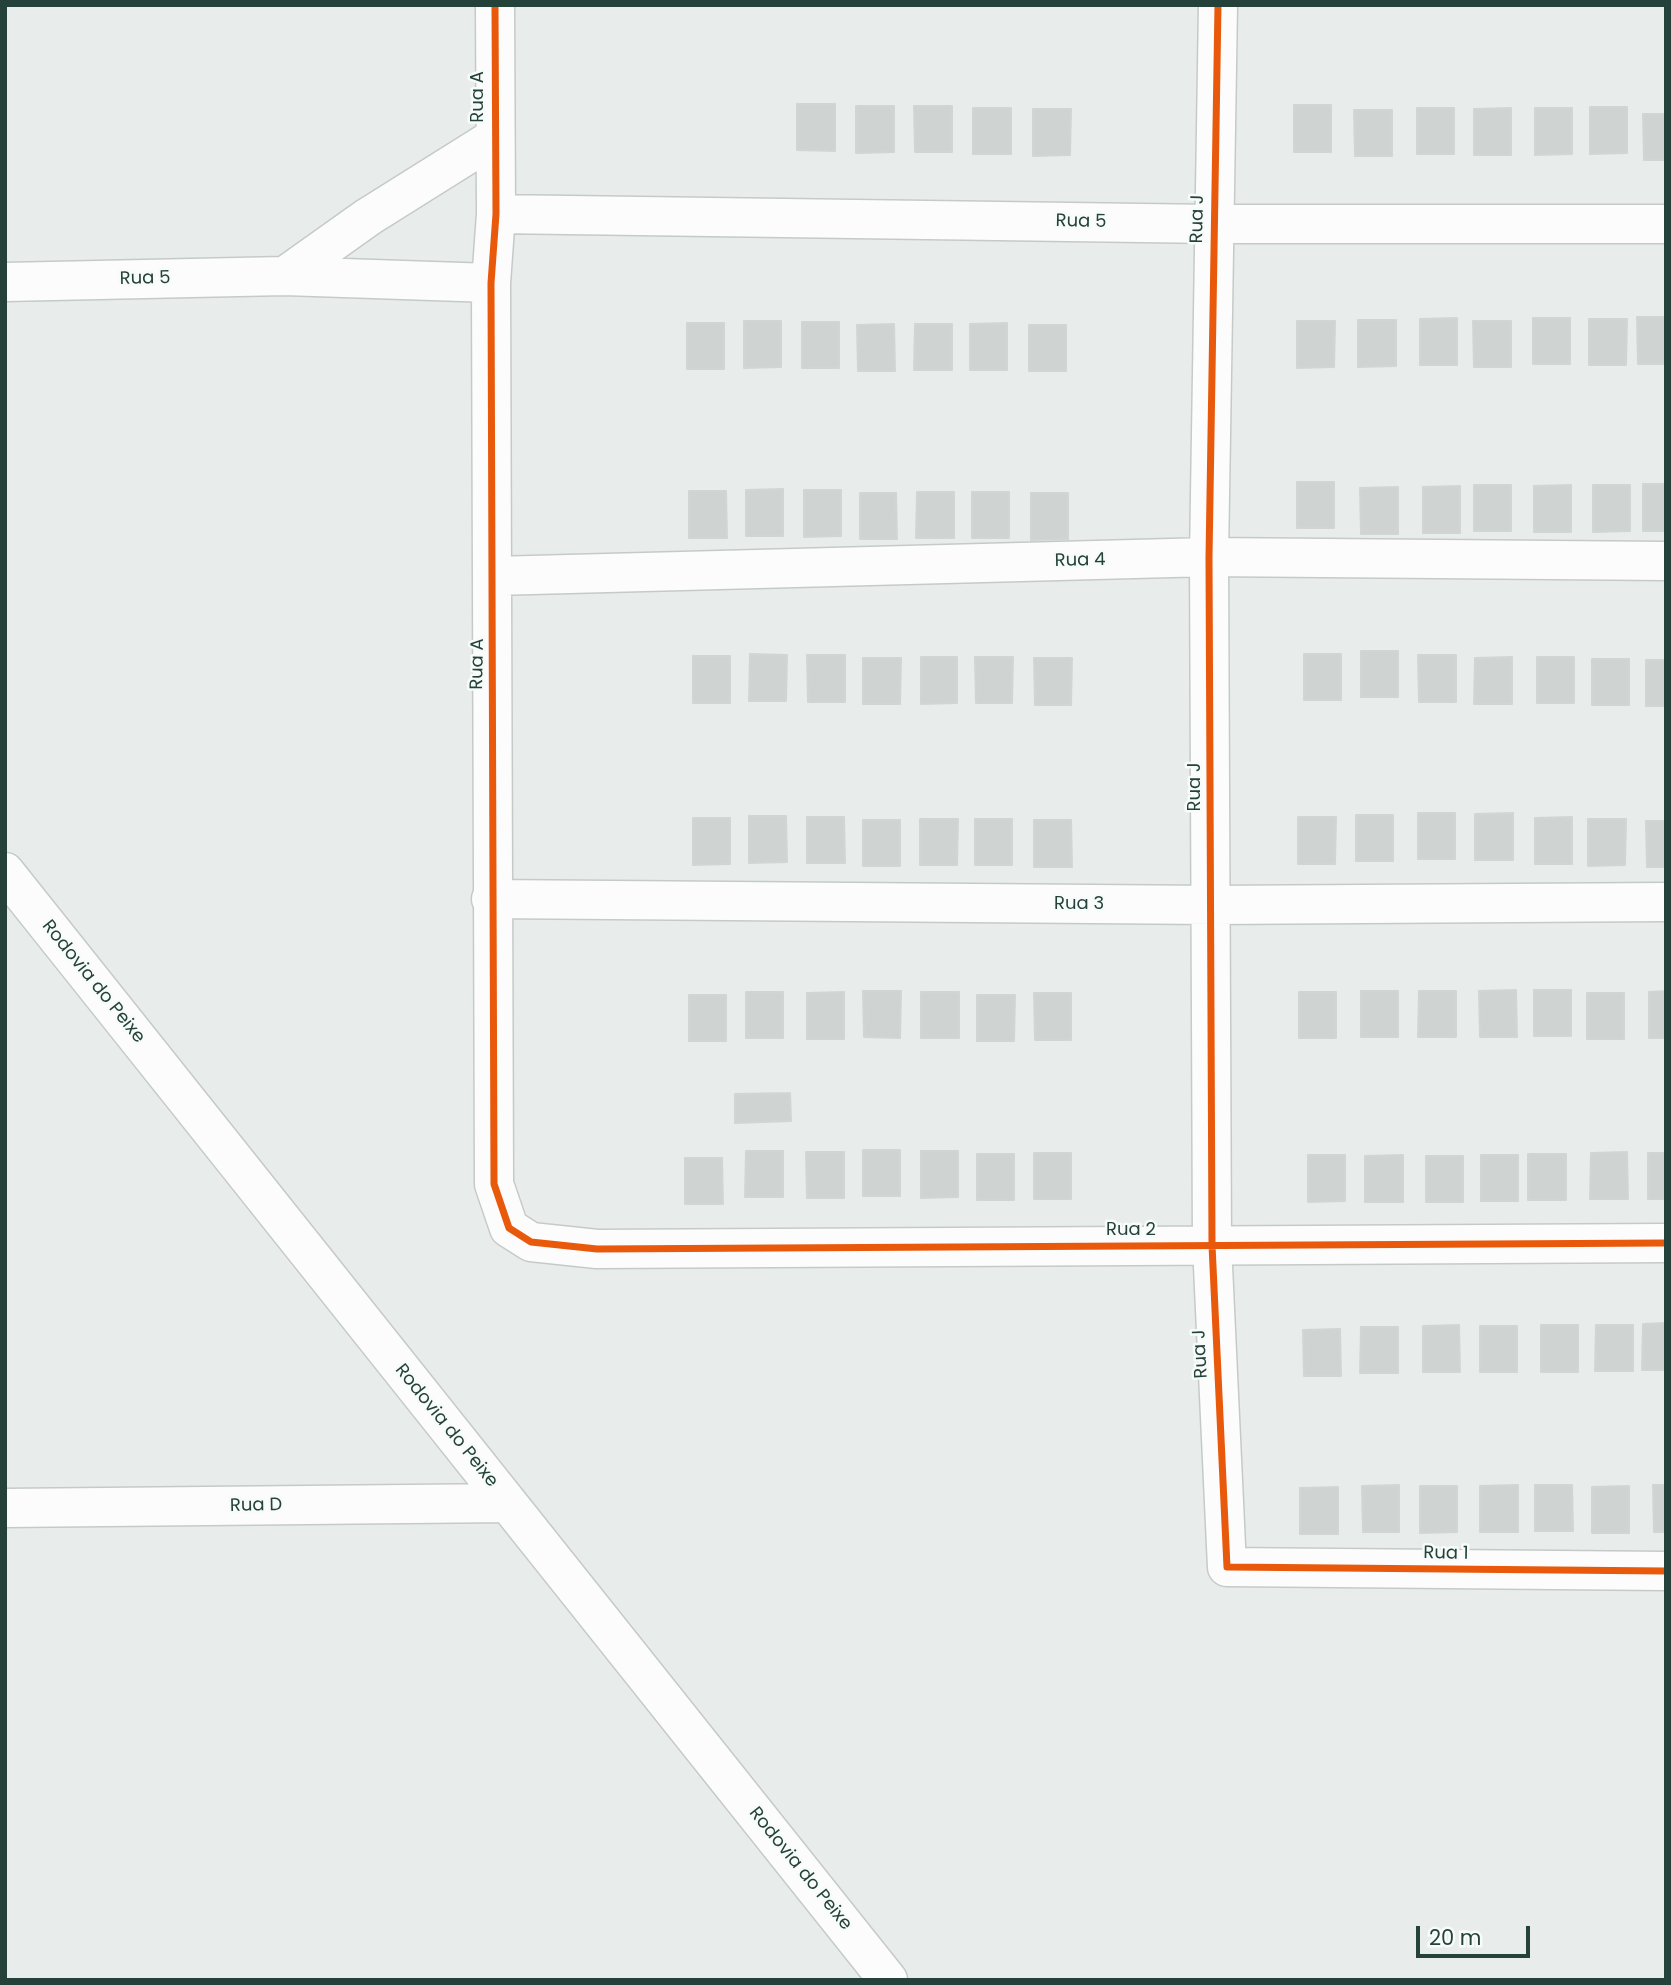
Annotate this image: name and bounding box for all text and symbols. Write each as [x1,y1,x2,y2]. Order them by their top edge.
street label: Rua A [467,71,489,123]
street label: Rua J [1187,194,1209,244]
street label: Rua 5 [1055,211,1107,233]
street label: Rua 5 [119,268,171,290]
street label: Rua 4 [1054,550,1106,572]
street label: Rua A [467,638,489,690]
street label: Rua J [1184,763,1206,811]
street label: Rua 3 [1054,893,1104,915]
street label: Rodovia do Peixe [37,916,149,1048]
street label: Rua 2 [1106,1219,1156,1241]
street label: Rua J [1189,1329,1213,1379]
street label: Rodovia do Peixe [390,1360,502,1492]
street label: Rua D [230,1495,282,1517]
street label: Rua 1 [1423,1543,1469,1565]
street label: Rodovia do Peixe [744,1803,856,1935]
scale bar [1419,1912,1533,1956]
text: 20 m [1429,1923,1482,1952]

